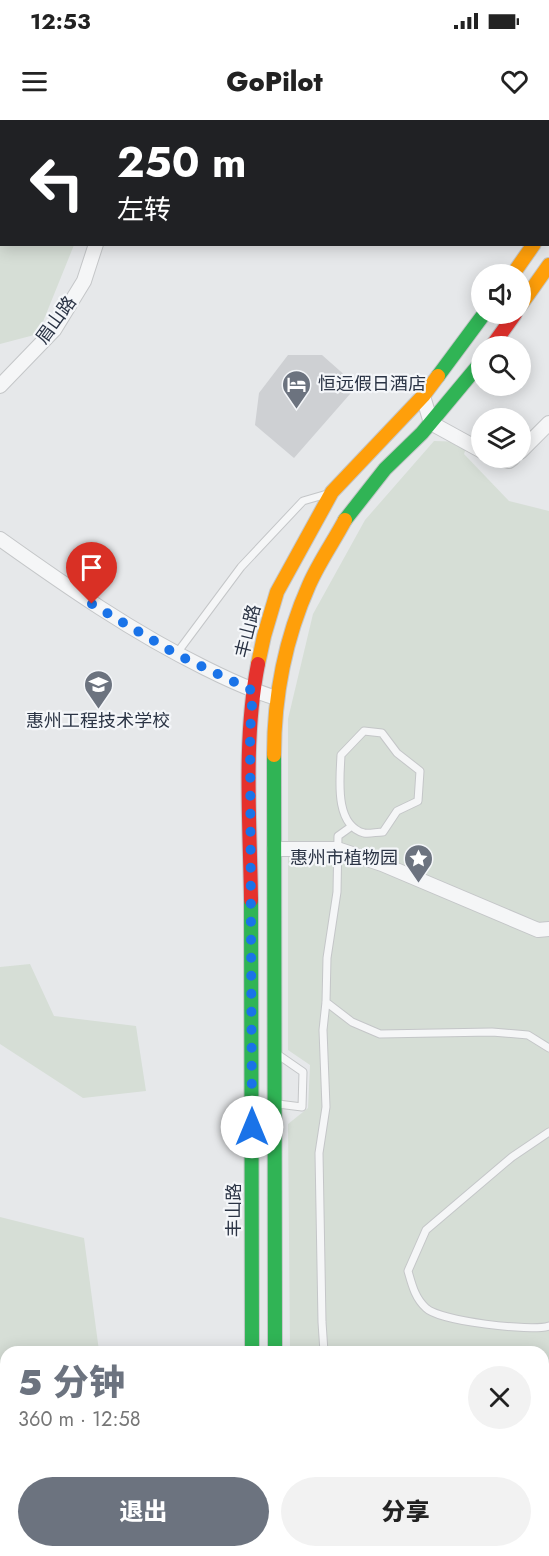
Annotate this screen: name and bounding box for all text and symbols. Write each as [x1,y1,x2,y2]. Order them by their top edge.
text: 12:53 [30,5,91,37]
text: GoPilot [226,62,323,101]
icon: menu [18,65,51,98]
icon: heart [498,65,531,98]
text: 250 m [117,132,247,193]
icon: left [18,144,96,222]
text: 左转 [117,190,171,229]
map controls [471,264,531,468]
button: sound [471,264,531,324]
street label: 眉山路 [30,291,82,349]
button: search [471,336,531,396]
hotel icon: 恒远假日酒店 [281,368,313,410]
place label: 恒远假日酒店 [318,371,426,397]
button: layers [471,408,531,468]
pin [66,542,117,604]
icon: arrive [75,551,108,584]
street label: 丰山路 [229,602,267,660]
school or university icon: 惠州工程技术学校 [82,668,114,710]
place label: 惠州工程技术学校 [26,708,170,734]
place icon: 惠州市植物园 [403,842,435,884]
place label: 惠州市植物园 [290,845,398,871]
position arrow [220,1095,284,1159]
street label: 丰山路 [221,1183,247,1237]
text: 5 分钟 [18,1356,125,1408]
button: close [468,1366,531,1429]
text: 360 m · 12:58 [18,1405,141,1434]
button: 退出 [18,1477,269,1546]
button: 分享 [281,1477,531,1546]

